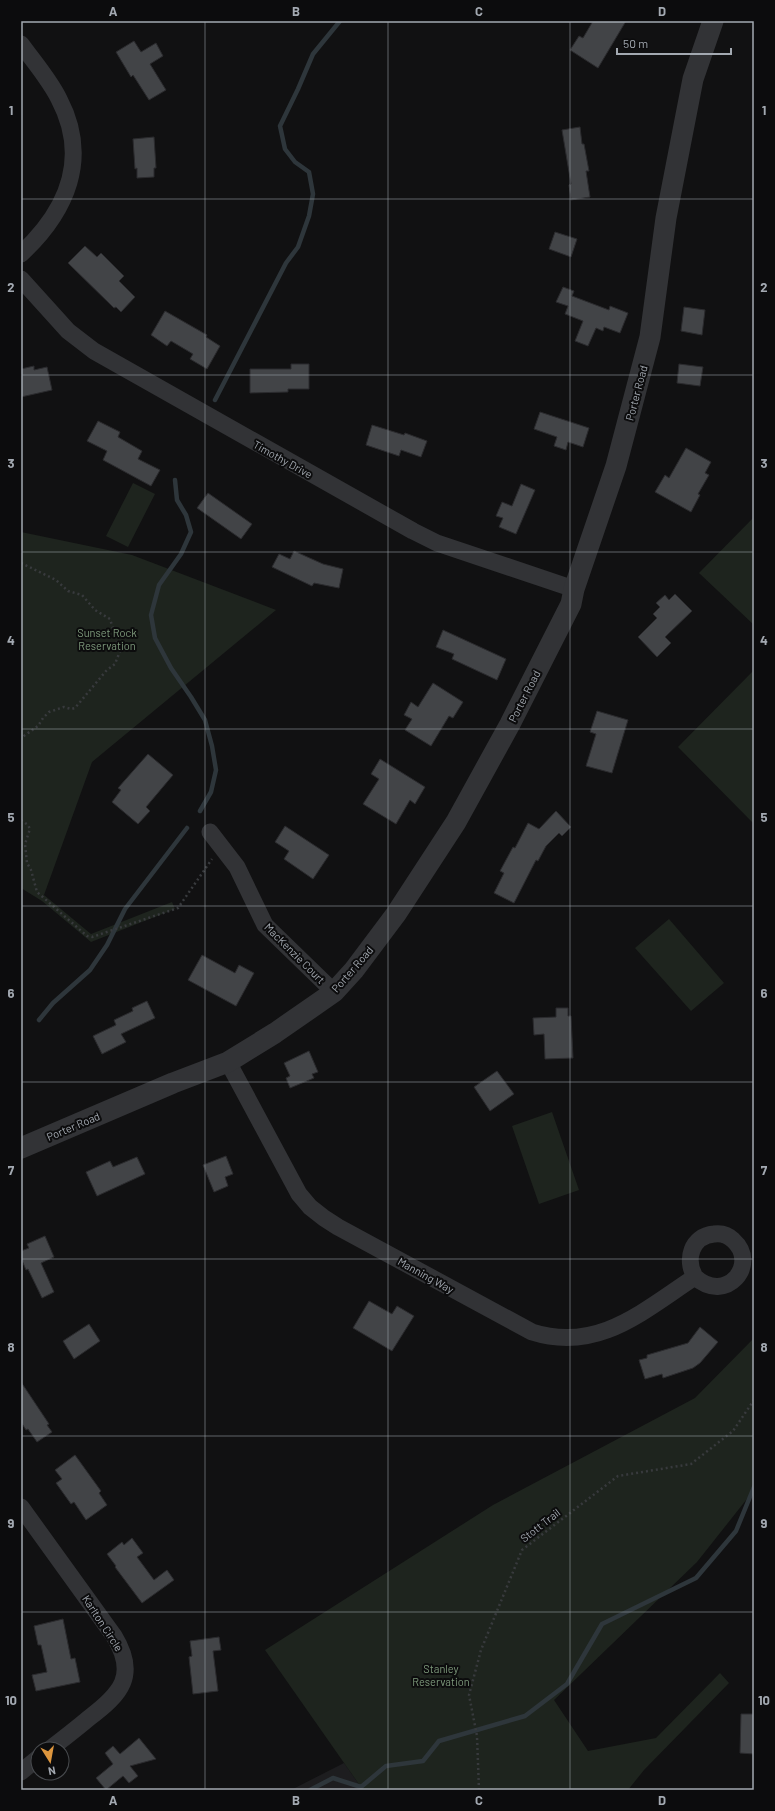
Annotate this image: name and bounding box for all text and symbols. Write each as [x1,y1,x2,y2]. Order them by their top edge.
text: A [109,3,118,19]
text: B [292,3,300,19]
text: C [475,3,483,19]
text: D [658,3,666,19]
scale bar [617,30,731,56]
text: 50 m [623,36,648,50]
text: 1 [9,102,13,118]
text: 1 [762,102,766,118]
text: 2 [7,279,15,295]
text: 2 [760,279,768,295]
street label: Porter Road [622,364,650,422]
street label: Timothy Drive [251,437,315,481]
text: 3 [7,455,15,471]
text: 3 [760,455,768,471]
park label: Sunset Rock Reservation [77,626,137,652]
text: 4 [7,632,15,648]
text: 4 [760,632,768,648]
street label: Porter Road [505,668,543,724]
text: 5 [7,809,15,825]
text: 5 [760,809,768,825]
street label: MacKenzie Court [262,920,328,986]
street label: Porter Road [328,943,376,995]
text: 6 [8,985,15,1001]
text: 6 [761,985,768,1001]
street label: Porter Road [44,1109,102,1143]
text: 7 [8,1162,15,1178]
text: 7 [761,1162,768,1178]
street label: Manning Way [396,1254,456,1296]
text: 8 [7,1339,15,1355]
text: 8 [760,1339,768,1355]
street label: Stott Trail [517,1505,563,1545]
text: 9 [8,1515,15,1531]
text: 9 [761,1515,768,1531]
street label: Karlton Circle [80,1592,126,1654]
park label: Stanley Reservation [412,1662,470,1688]
text: 10 [5,1692,17,1708]
text: 10 [758,1692,770,1708]
north arrow [30,1741,70,1781]
text: N [47,1764,57,1778]
text: A [109,1792,118,1808]
text: B [292,1792,300,1808]
text: C [475,1792,483,1808]
text: D [658,1792,666,1808]

